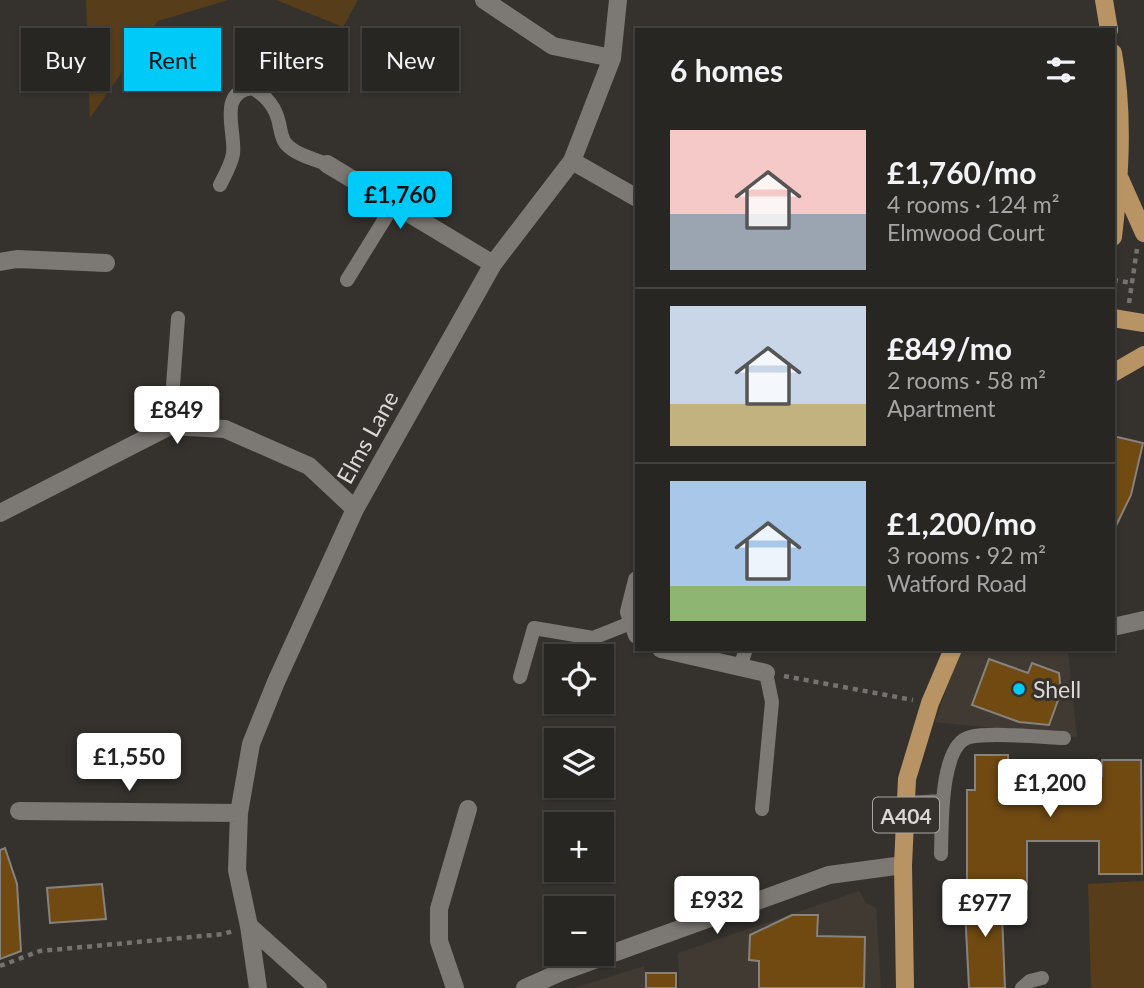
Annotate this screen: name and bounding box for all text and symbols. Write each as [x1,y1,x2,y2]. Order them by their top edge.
chip: Buy [21,28,110,91]
chip: Rent [124,28,221,91]
chip: Filters [235,28,348,91]
chip: New [362,28,459,91]
icon: filters [1042,51,1080,89]
text: 6 homes [670,52,783,88]
text: £1,760/mo [887,154,1036,190]
icon: home [726,158,810,242]
pin: £1,760 [343,172,457,231]
text: £1,760 [364,180,436,208]
text: 4 rooms · 124 m² [887,190,1059,218]
text: Elmwood Court [887,218,1045,246]
text: £849/mo [887,330,1012,366]
icon: home [726,334,810,418]
text: 2 rooms · 58 m² [887,366,1046,394]
pin: £849 [136,386,218,446]
street label: Elms Lane [330,386,404,488]
text: Apartment [887,394,995,422]
text: £849 [150,395,204,423]
text: £1,200/mo [887,505,1036,541]
icon: home [726,509,810,593]
text: 3 rooms · 92 m² [887,541,1046,569]
text: Watford Road [887,569,1027,597]
map controls [544,644,614,966]
button: locate [544,644,614,714]
place label: Shell [1033,675,1081,703]
marker: Shell [1011,681,1027,697]
button: layers [544,728,614,798]
pin: £1,550 [72,734,186,793]
text: £1,550 [93,742,165,770]
pin: £1,200 [993,760,1107,819]
text: £1,200 [1014,768,1086,796]
road number: A404 [873,798,939,832]
button: + [544,812,614,882]
pin: £932 [676,876,758,936]
pin: £977 [944,880,1026,939]
text: £932 [690,885,744,913]
text: £977 [958,888,1012,916]
button: − [544,896,614,966]

